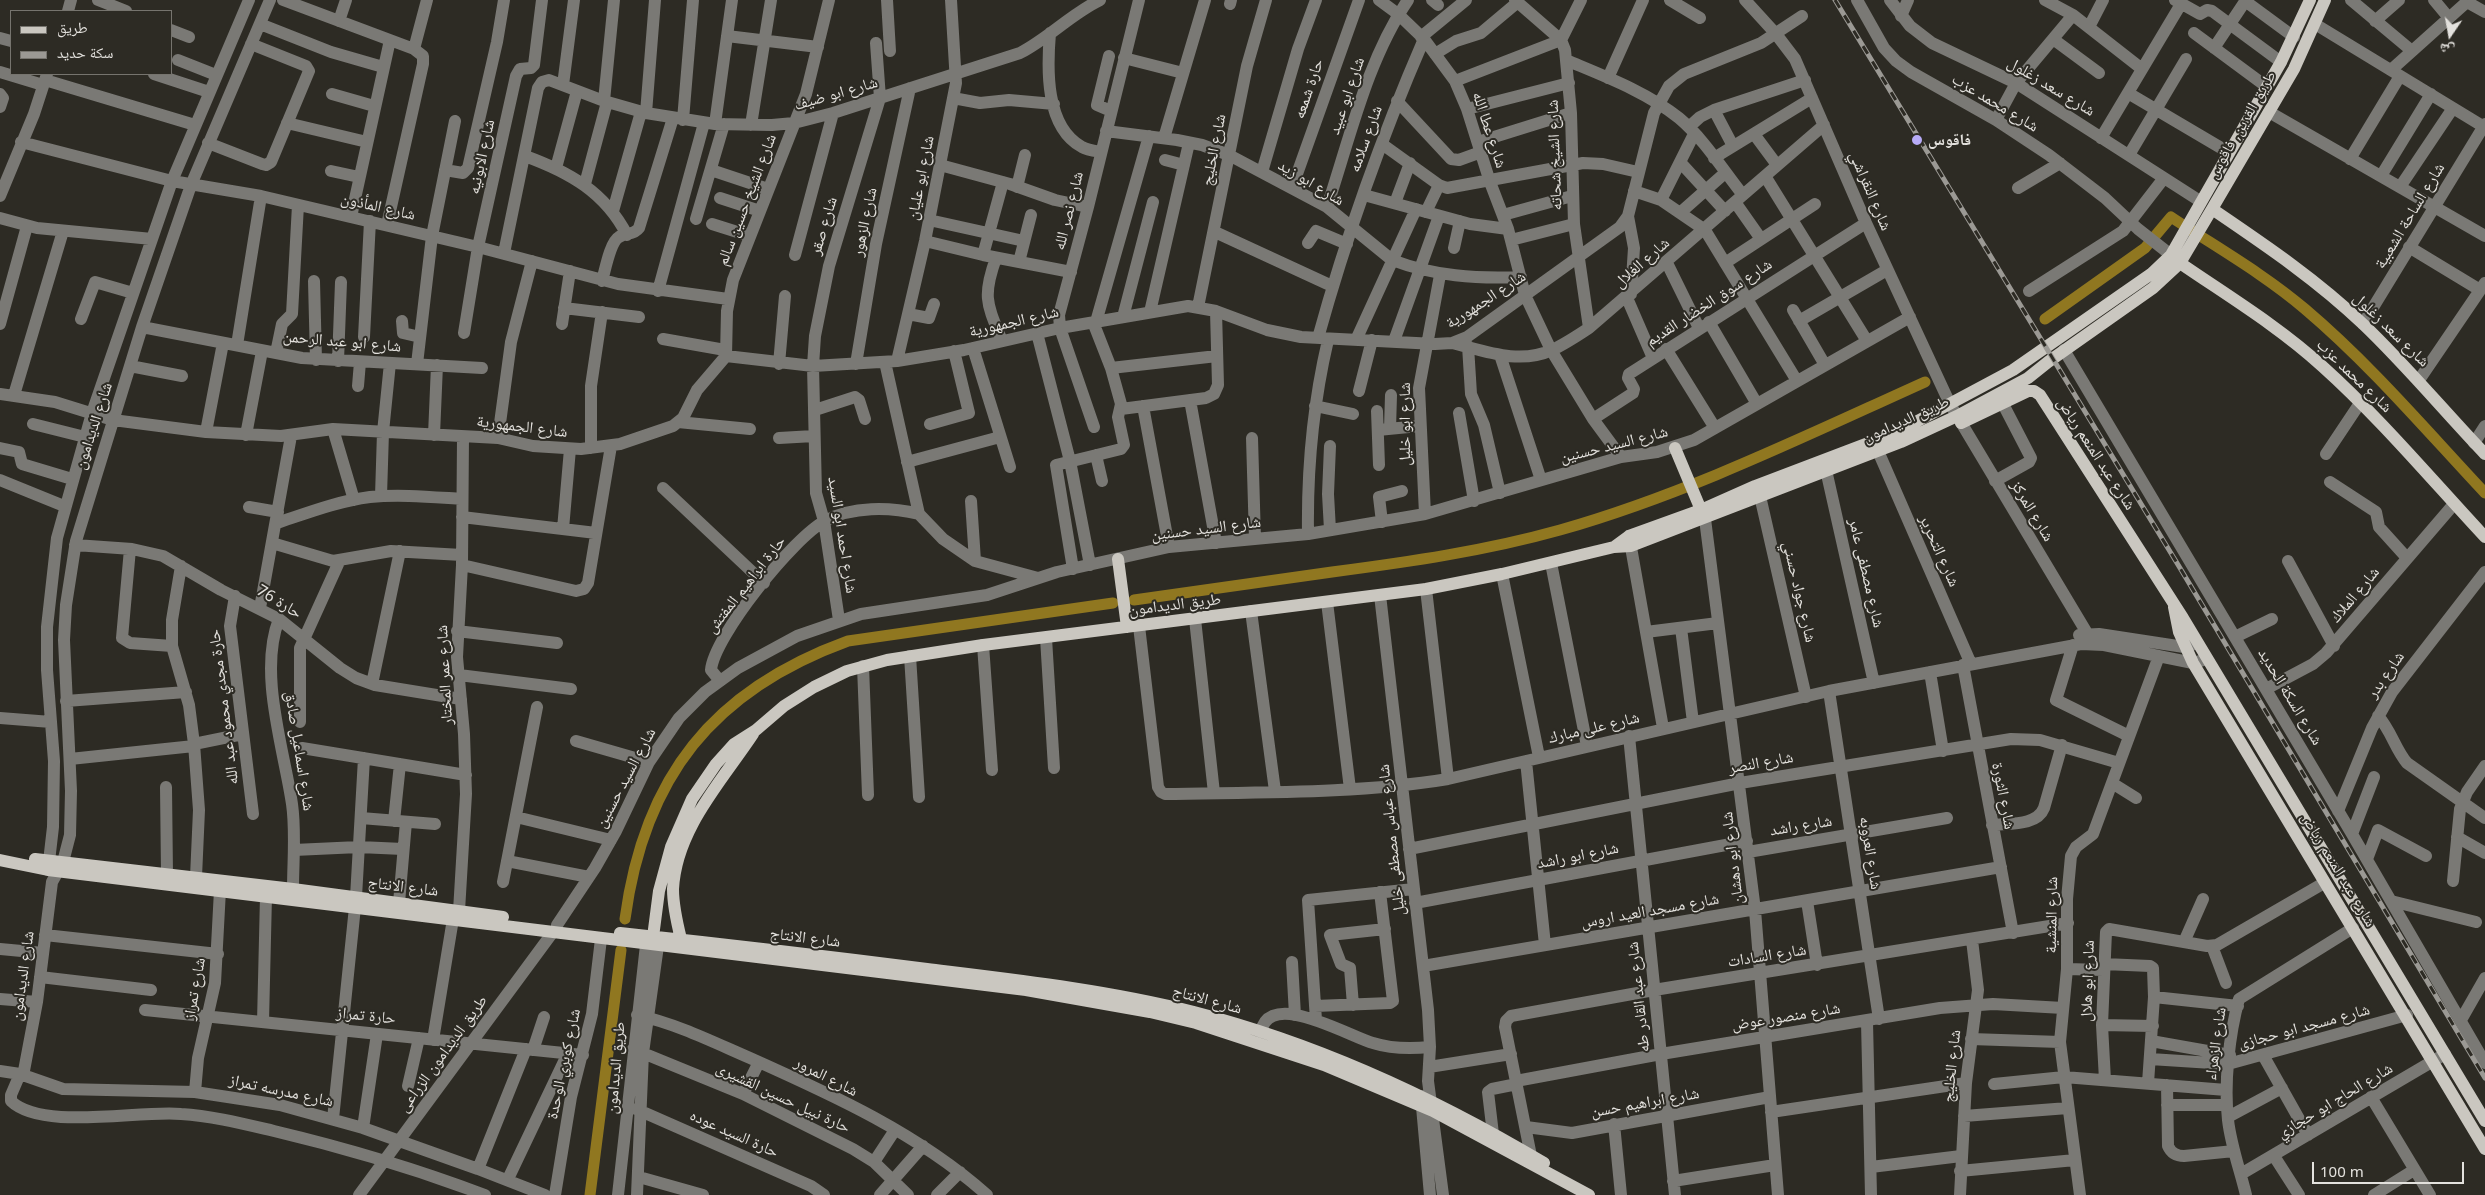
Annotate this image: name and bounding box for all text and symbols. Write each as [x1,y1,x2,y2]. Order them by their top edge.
legend [10,10,172,75]
north arrow [2425,10,2475,60]
text: طريق [57,17,88,37]
text: ش [2438,39,2456,61]
text: سكة حديد [57,42,113,62]
street label: شارع سعد زغلول [2004,53,2098,121]
street label: شارع ابو عبيد [1325,55,1369,137]
street label: حارة شمعه [1290,57,1328,121]
street label: طريق القرين, فاقوس [2203,68,2281,182]
street label: شارع محمد عزب [1948,70,2042,136]
street label: شارع ابو ضيف [792,73,880,115]
street label: شارع عطا الله [1468,89,1510,171]
street label: شارع الشيخ شحاته [1543,99,1567,211]
street label: شارع سلامه [1345,103,1387,175]
street label: شارع الخليج [1198,112,1230,188]
street label: شارع الابونيه [465,118,499,196]
place label: فاقوس [1928,130,1971,150]
street label: شارع الشيخ حسين سالم [713,131,781,269]
marker: فاقوس [1910,133,1924,147]
street label: شارع ابو عليان [903,134,939,222]
street label: شارع النقراشي [1845,148,1895,234]
street label: شارع ابو زيد [1274,156,1348,210]
street label: شارع الساحة الشعبية [2371,160,2449,272]
street label: شارع نصر الله [1050,170,1088,252]
street label: شارع الزهور [848,186,882,258]
street label: شارع المأذون [339,189,417,225]
street label: شارع صقر [806,195,842,257]
street label: شارع الغلال [1610,234,1674,292]
street label: شارع سوق الخضار القديم [1642,255,1776,351]
street label: شارع الجمهورية [1442,267,1530,333]
street label: شارع سعد زغلول [2349,289,2433,371]
street label: شارع الجمهورية [967,302,1061,342]
street label: شارع ابو عبد الرحمن [282,327,402,357]
street label: شارع محمد عزب [2312,335,2396,417]
street label: شارع الديدامون [71,380,117,472]
street label: شارع ابو خليل [1395,382,1415,466]
street label: طريق الديدامون [1860,392,1952,448]
street label: شارع عبد المنعم رياض [2053,394,2139,514]
street label: شارع الجمهورية [475,412,569,442]
street label: شارع السيد حسنين [1558,422,1670,468]
street label: شارع احمد ابو السيد [823,475,861,595]
street label: شارع المركز [2006,477,2058,545]
street label: شارع التحرير [1915,512,1963,590]
street label: شارع السيد حسنين [1150,513,1262,545]
street label: شارع مصطفى عامر [1844,516,1888,630]
street label: حارة ابراهيم المفتش [702,533,790,637]
street label: شارع جواد حسني [1778,540,1820,644]
street label: شارع الملاك [2326,563,2384,627]
street label: حارة 76 [253,581,305,623]
street label: طريق الديدامون [1128,590,1222,620]
street label: شارع عمر المختار [433,624,457,726]
street label: حارة مجدي محمود عبد الله [205,628,243,786]
street label: شارع السكة الحديد [2254,645,2326,749]
street label: شارع بدر [2363,648,2409,702]
street label: شارع اسماعيل صادق [280,690,318,812]
street label: شارع على مبارك [1547,708,1641,748]
street label: شارع السيد حسنين [592,725,660,831]
street label: شارع النصر [1727,748,1795,778]
street label: شارع الثورة [1987,761,2019,831]
street label: شارع عباس مصطفى خليل [1374,763,1410,917]
street label: شارع عبد المنعم رياض [2296,809,2380,931]
street label: شارع ابو دهشان [1718,811,1748,905]
street label: شارع راشد [1769,812,1833,840]
street label: شارع العروبه [1855,815,1885,891]
street label: شارع ابو راشد [1536,839,1620,873]
street label: شارع الانتاج [367,873,439,901]
street label: شارع المنشية [2042,877,2062,953]
street label: شارع مسجد العيد اروس [1579,889,1721,933]
street label: شارع الانتاج [769,924,841,952]
street label: شارع الديدامون [7,930,39,1022]
street label: شارع السادات [1726,940,1808,972]
street label: شارع ابو هلال [2077,940,2099,1022]
street label: شارع عبد القادر طه [1624,941,1654,1053]
street label: شارع تمراز [180,956,210,1022]
street label: شارع الانتاج [1170,982,1244,1018]
street label: طريق الديدامون الزراعى [394,992,492,1116]
street label: شارع منصور عوض [1730,999,1842,1035]
street label: شارع مسجد ابو حجازى [2236,1000,2372,1054]
street label: حارة تمراز [335,1003,397,1029]
street label: شارع الزهراء [2201,1006,2231,1082]
street label: شارع كوبري الوحدة [543,1007,585,1121]
street label: طريق الديدامون [602,1021,630,1115]
street label: شارع الخليج [1939,1029,1965,1103]
street label: شارع المرور [791,1053,861,1101]
street label: حارة نبيل حسين القشيرى [713,1059,853,1137]
street label: شارع الحاج ابو حجازي [2274,1059,2396,1143]
street label: شارع مدرسه تمراز [227,1071,335,1111]
street label: شارع ابراهيم حسن [1589,1084,1701,1122]
street label: حارة السيد عوده [687,1106,781,1162]
scale bar [2315,1152,2468,1184]
text: 100 m [2320,1161,2364,1181]

